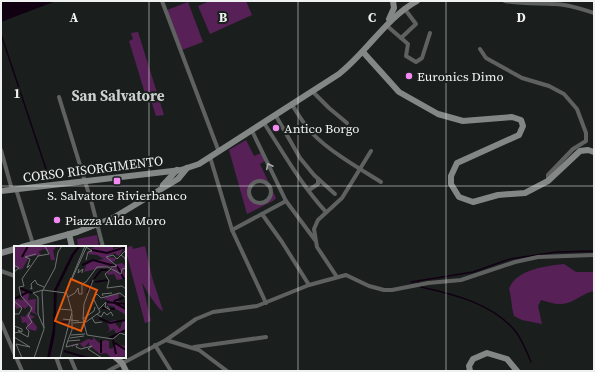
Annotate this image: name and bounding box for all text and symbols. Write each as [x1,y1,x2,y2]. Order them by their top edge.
text: A [70,9,79,26]
text: B [219,9,228,26]
text: C [368,9,376,26]
text: D [516,9,526,26]
place label: Euronics Dimo [417,68,504,85]
marker: Euronics Dimo [404,71,414,81]
text: 1 [13,85,21,102]
district label: San Salvatore [71,85,165,106]
place label: Antico Borgo [284,120,359,137]
marker: Antico Borgo [271,123,281,133]
street label: CORSO RISORGIMENTO [22,152,164,186]
one-way arrow [266,163,274,171]
marker: S. Salvatore Rivierbanco [112,176,122,186]
place label: S. Salvatore Rivierbanco [47,187,187,204]
place label: Piazza Aldo Moro [65,212,166,229]
marker: Piazza Aldo Moro [52,215,62,225]
inset map [14,246,126,358]

